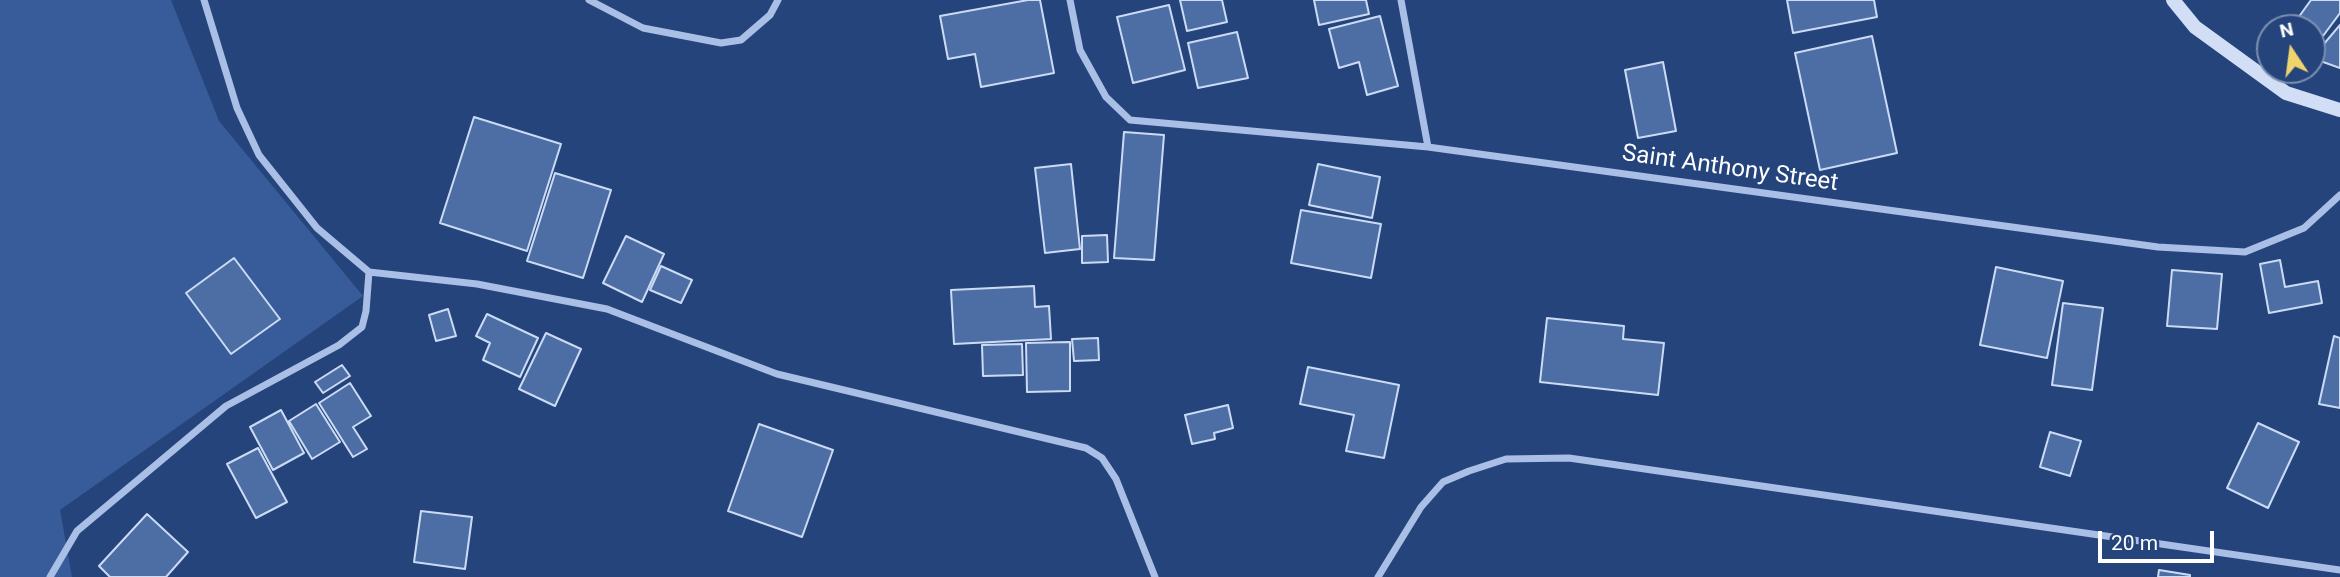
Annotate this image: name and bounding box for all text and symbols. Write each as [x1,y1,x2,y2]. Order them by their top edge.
north arrow [2256,14,2326,84]
text: N [2277,17,2296,43]
street label: Saint Anthony Street [1620,140,1840,198]
scale bar [2102,518,2218,562]
text: 20 m [2111,531,2158,555]

